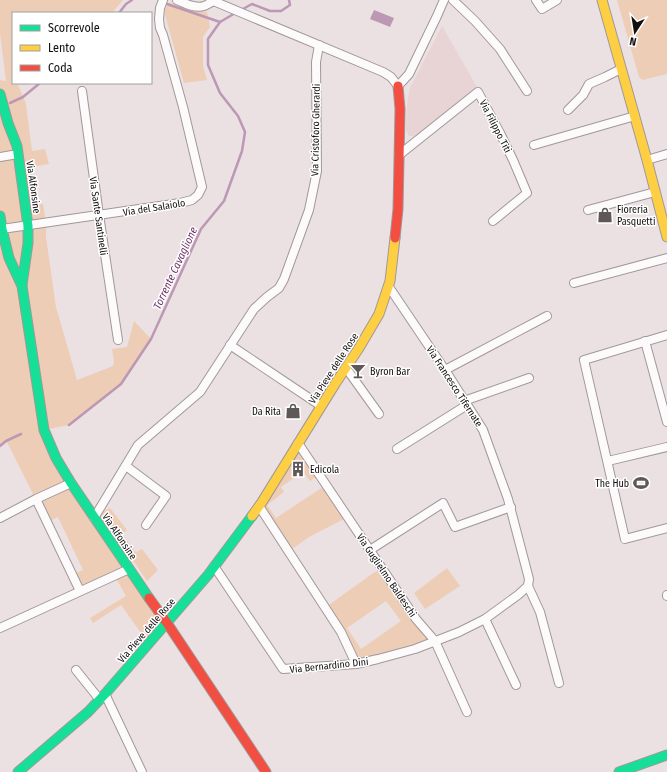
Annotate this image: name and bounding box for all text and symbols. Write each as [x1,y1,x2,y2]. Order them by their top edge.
legend [12,12,152,84]
north arrow [615,12,655,52]
text: Scorrevole [48,21,100,35]
text: N [628,34,638,48]
text: Lento [48,41,75,55]
text: Coda [48,61,73,75]
street label: Via Cristoforo Gherardi [309,84,323,176]
street label: Via Filippo Titi [477,98,514,155]
street label: Via Alfonsine [23,160,43,214]
street label: Via Sante Santinelli [87,176,109,256]
street label: Via del Salaiolo [122,197,186,219]
place label: Fioreria Pasquetti [617,204,655,228]
shop icon: Fioreria Pasquetti [596,206,614,224]
water label: Torrente Cavaglione [151,225,200,311]
street label: Via Pieve delle Rose [307,331,361,406]
street label: Via Francesco Tifernate [424,344,485,429]
bar icon: Byron Bar [349,362,367,380]
place label: Byron Bar [370,366,410,378]
shop icon: Da Rita [284,402,302,420]
place label: Da Rita [252,406,281,418]
building icon: Edicola [289,460,307,478]
place label: Edicola [310,464,339,476]
sports icon: The Hub [632,474,650,492]
place label: The Hub [595,478,629,490]
street label: Via Alfonsine [99,511,139,562]
street label: Via Guglielmo Baldeschi [354,532,419,620]
street label: Via Pieve delle Rose [115,596,178,665]
street label: Via Bernardino Dini [289,656,369,676]

